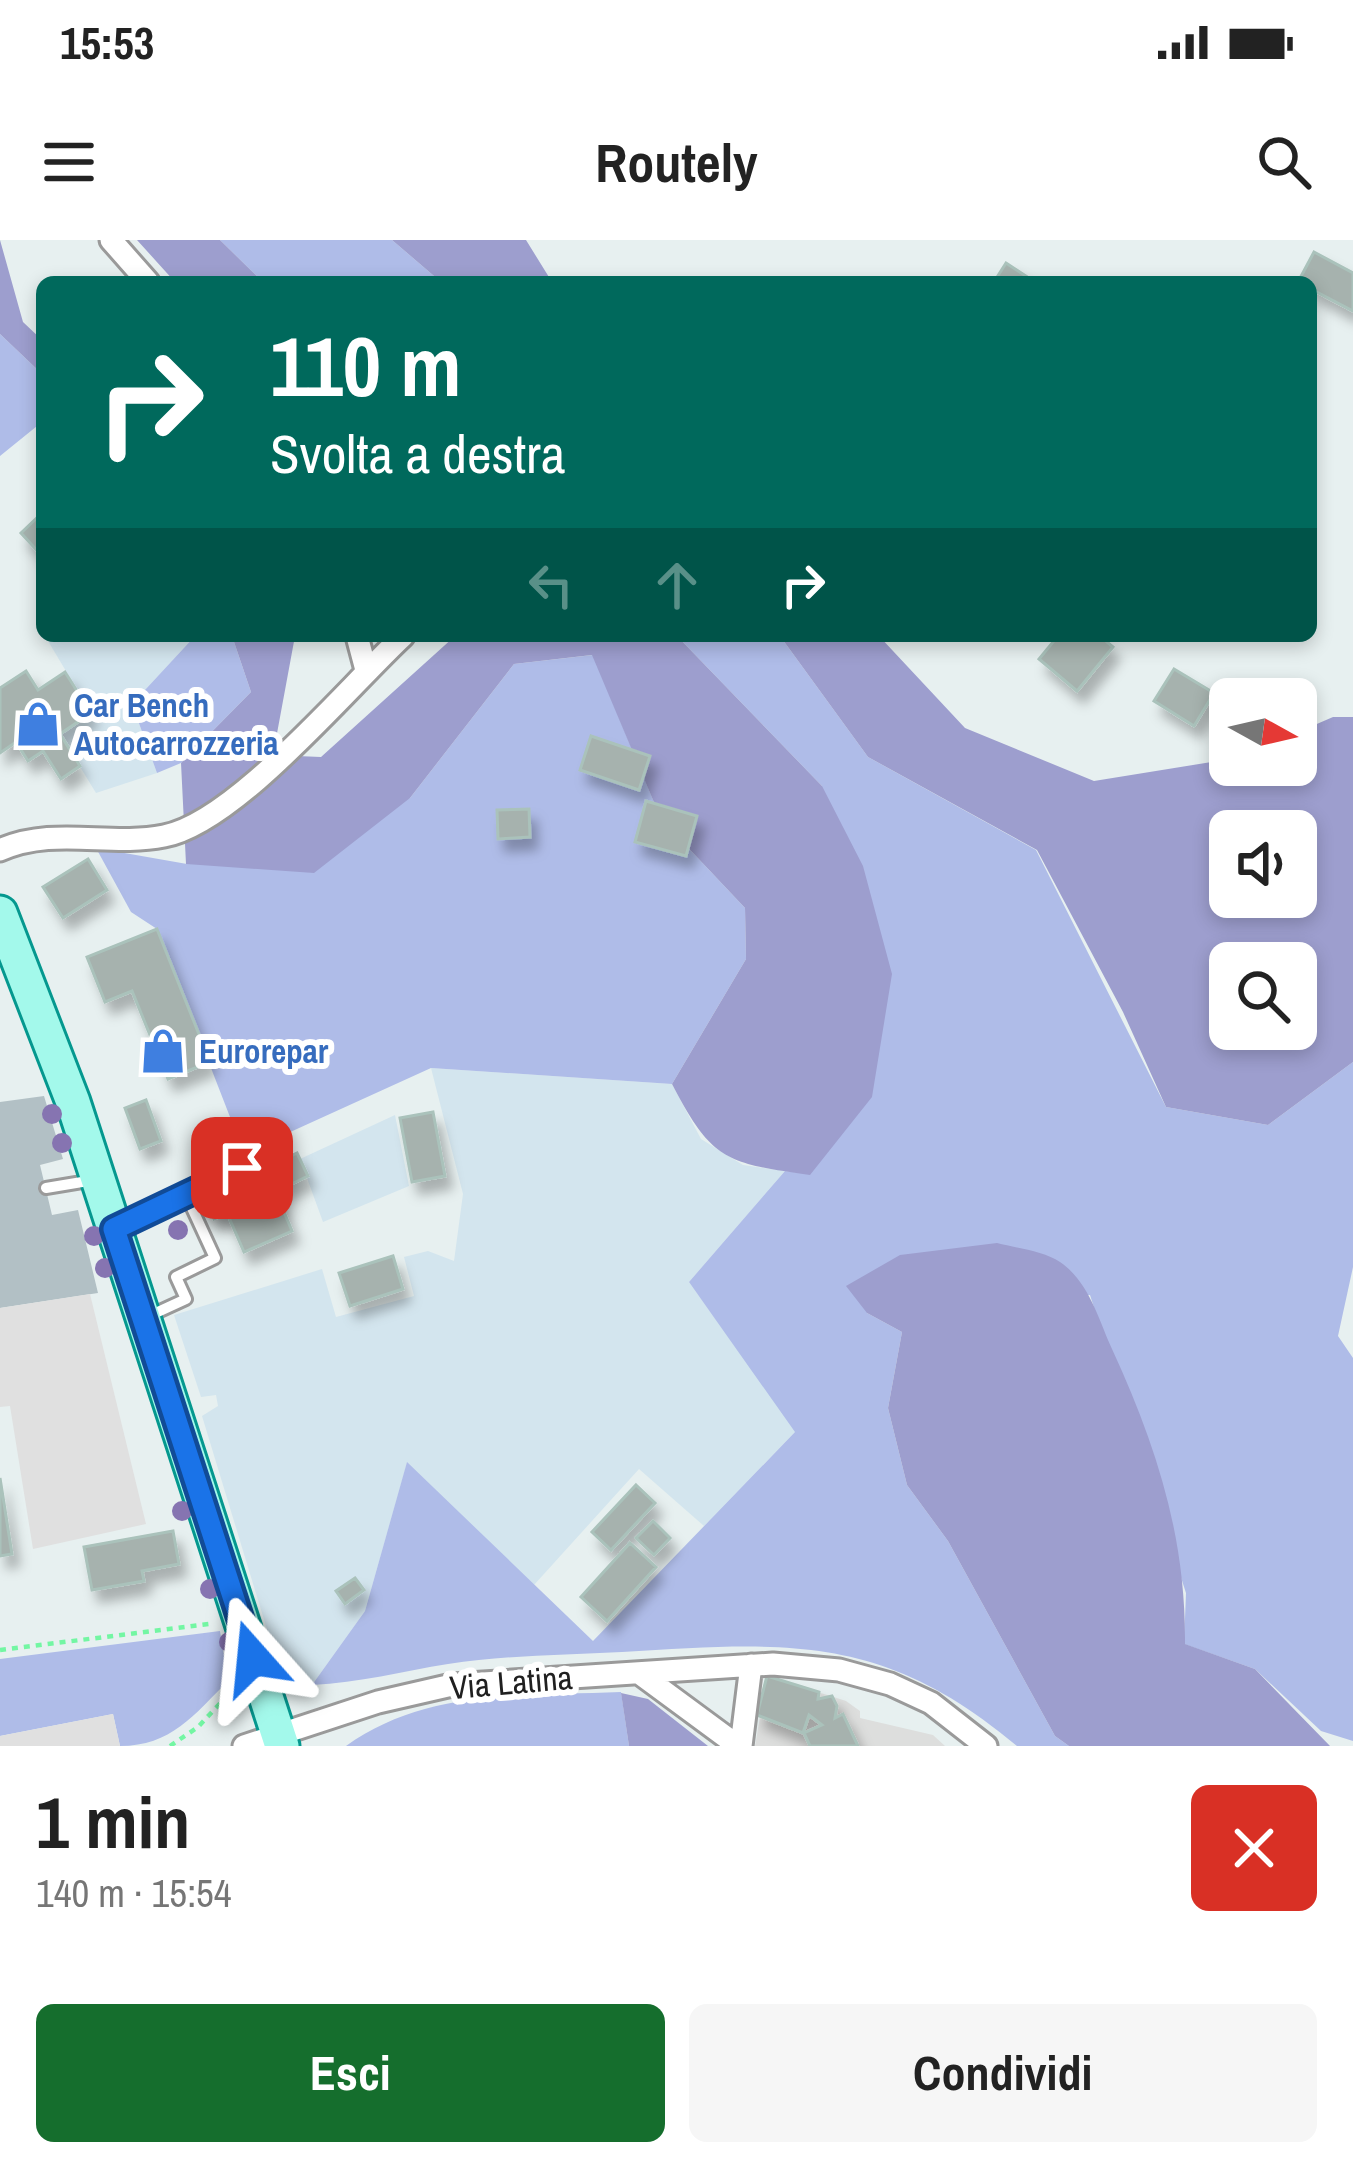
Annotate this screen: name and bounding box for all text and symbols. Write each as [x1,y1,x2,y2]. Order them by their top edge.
text: 15:53 [60,12,154,73]
text: Routely [595,126,758,199]
icon: menu [36,129,102,195]
icon: search [1251,129,1317,195]
text: 110 m [270,309,462,422]
icon: right [72,324,228,480]
text: Svolta a destra [270,417,565,490]
icon: left [518,552,584,618]
icon: ahead [644,552,710,618]
icon: right [770,552,836,618]
north arrow [1209,678,1317,786]
map controls [1209,678,1317,1050]
place label: Car Bench Autocarrozzeria [74,683,279,765]
shop icon: Car Bench Autocarrozzeria [13,699,63,749]
button: sound [1209,810,1317,918]
button: search [1209,942,1317,1050]
shop icon: Eurorepar [138,1026,188,1076]
place label: Eurorepar [199,1029,329,1073]
pin [191,1117,293,1219]
icon: arrive [209,1135,275,1201]
position arrow [190,1595,316,1721]
street label: Via Latina [448,1655,574,1709]
text: 1 min [36,1773,190,1870]
button: close [1191,1785,1317,1911]
text: 140 m · 15:54 [36,1867,232,1919]
button: Esci [36,2004,665,2142]
button: Condividi [689,2004,1317,2142]

